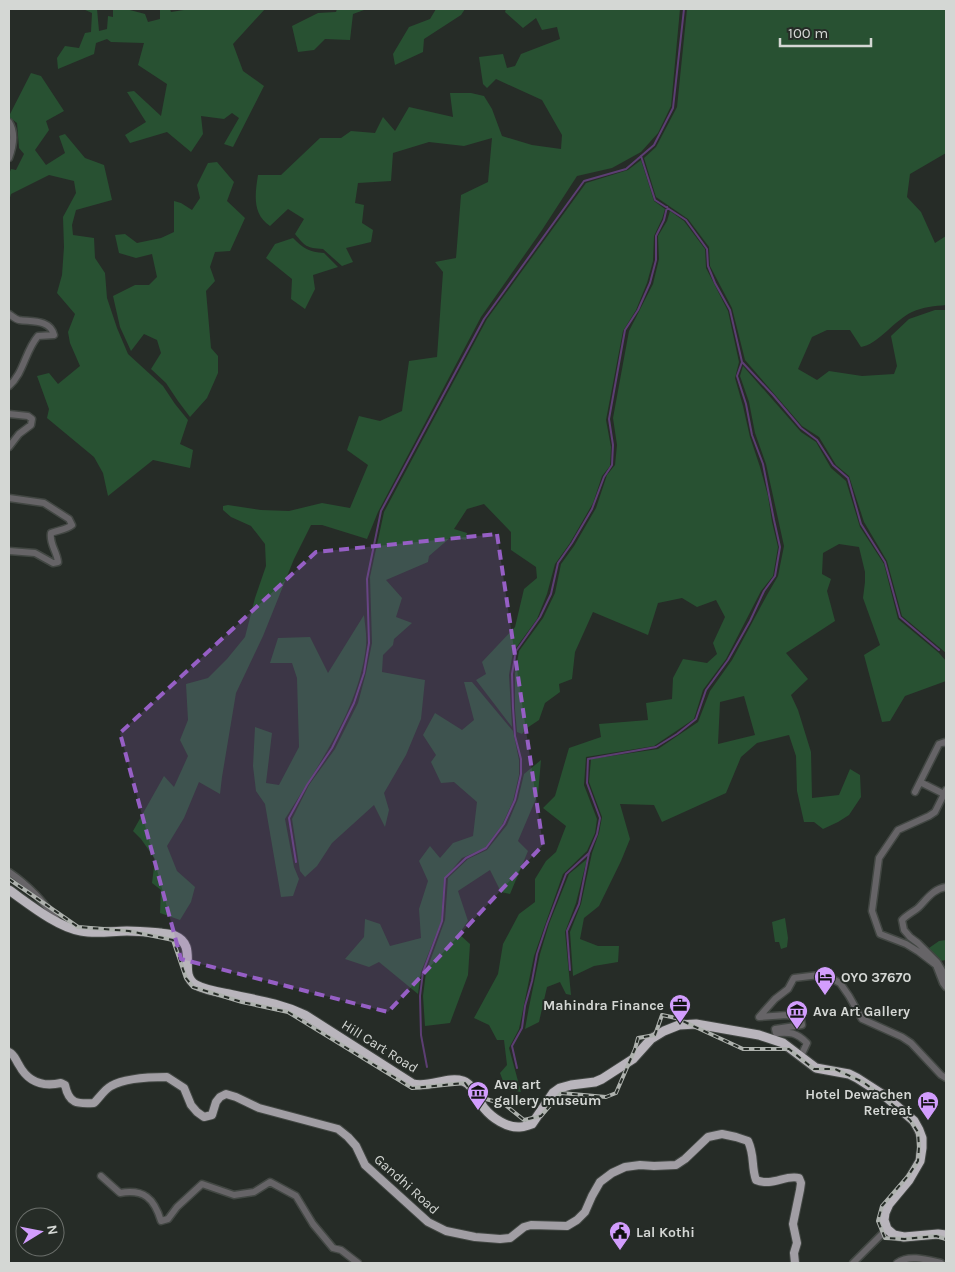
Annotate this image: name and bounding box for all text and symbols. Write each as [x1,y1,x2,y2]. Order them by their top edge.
scale bar [780,15,871,47]
text: 100 m [788,24,828,42]
hotel icon: OYO 37670 [813,965,837,996]
place label: OYO 37670 [841,969,911,986]
office icon: Mahindra Finance [668,993,692,1024]
place label: Mahindra Finance [543,997,664,1014]
museum icon: Ava Art Gallery [785,999,809,1030]
place label: Ava Art Gallery [813,1003,910,1020]
street label: Hill Cart Road [338,1016,421,1077]
place label: Ava art gallery museum [494,1076,601,1109]
museum icon: Ava art gallery museum [466,1080,490,1111]
place label: Hotel Dewachen Retreat [805,1086,912,1119]
hotel icon: Hotel Dewachen Retreat [916,1090,940,1121]
street label: Gandhi Road [371,1151,443,1218]
north arrow [15,1207,65,1257]
public building icon: Lal Kothi [608,1220,632,1251]
text: N [43,1223,62,1236]
place label: Lal Kothi [636,1224,695,1241]

